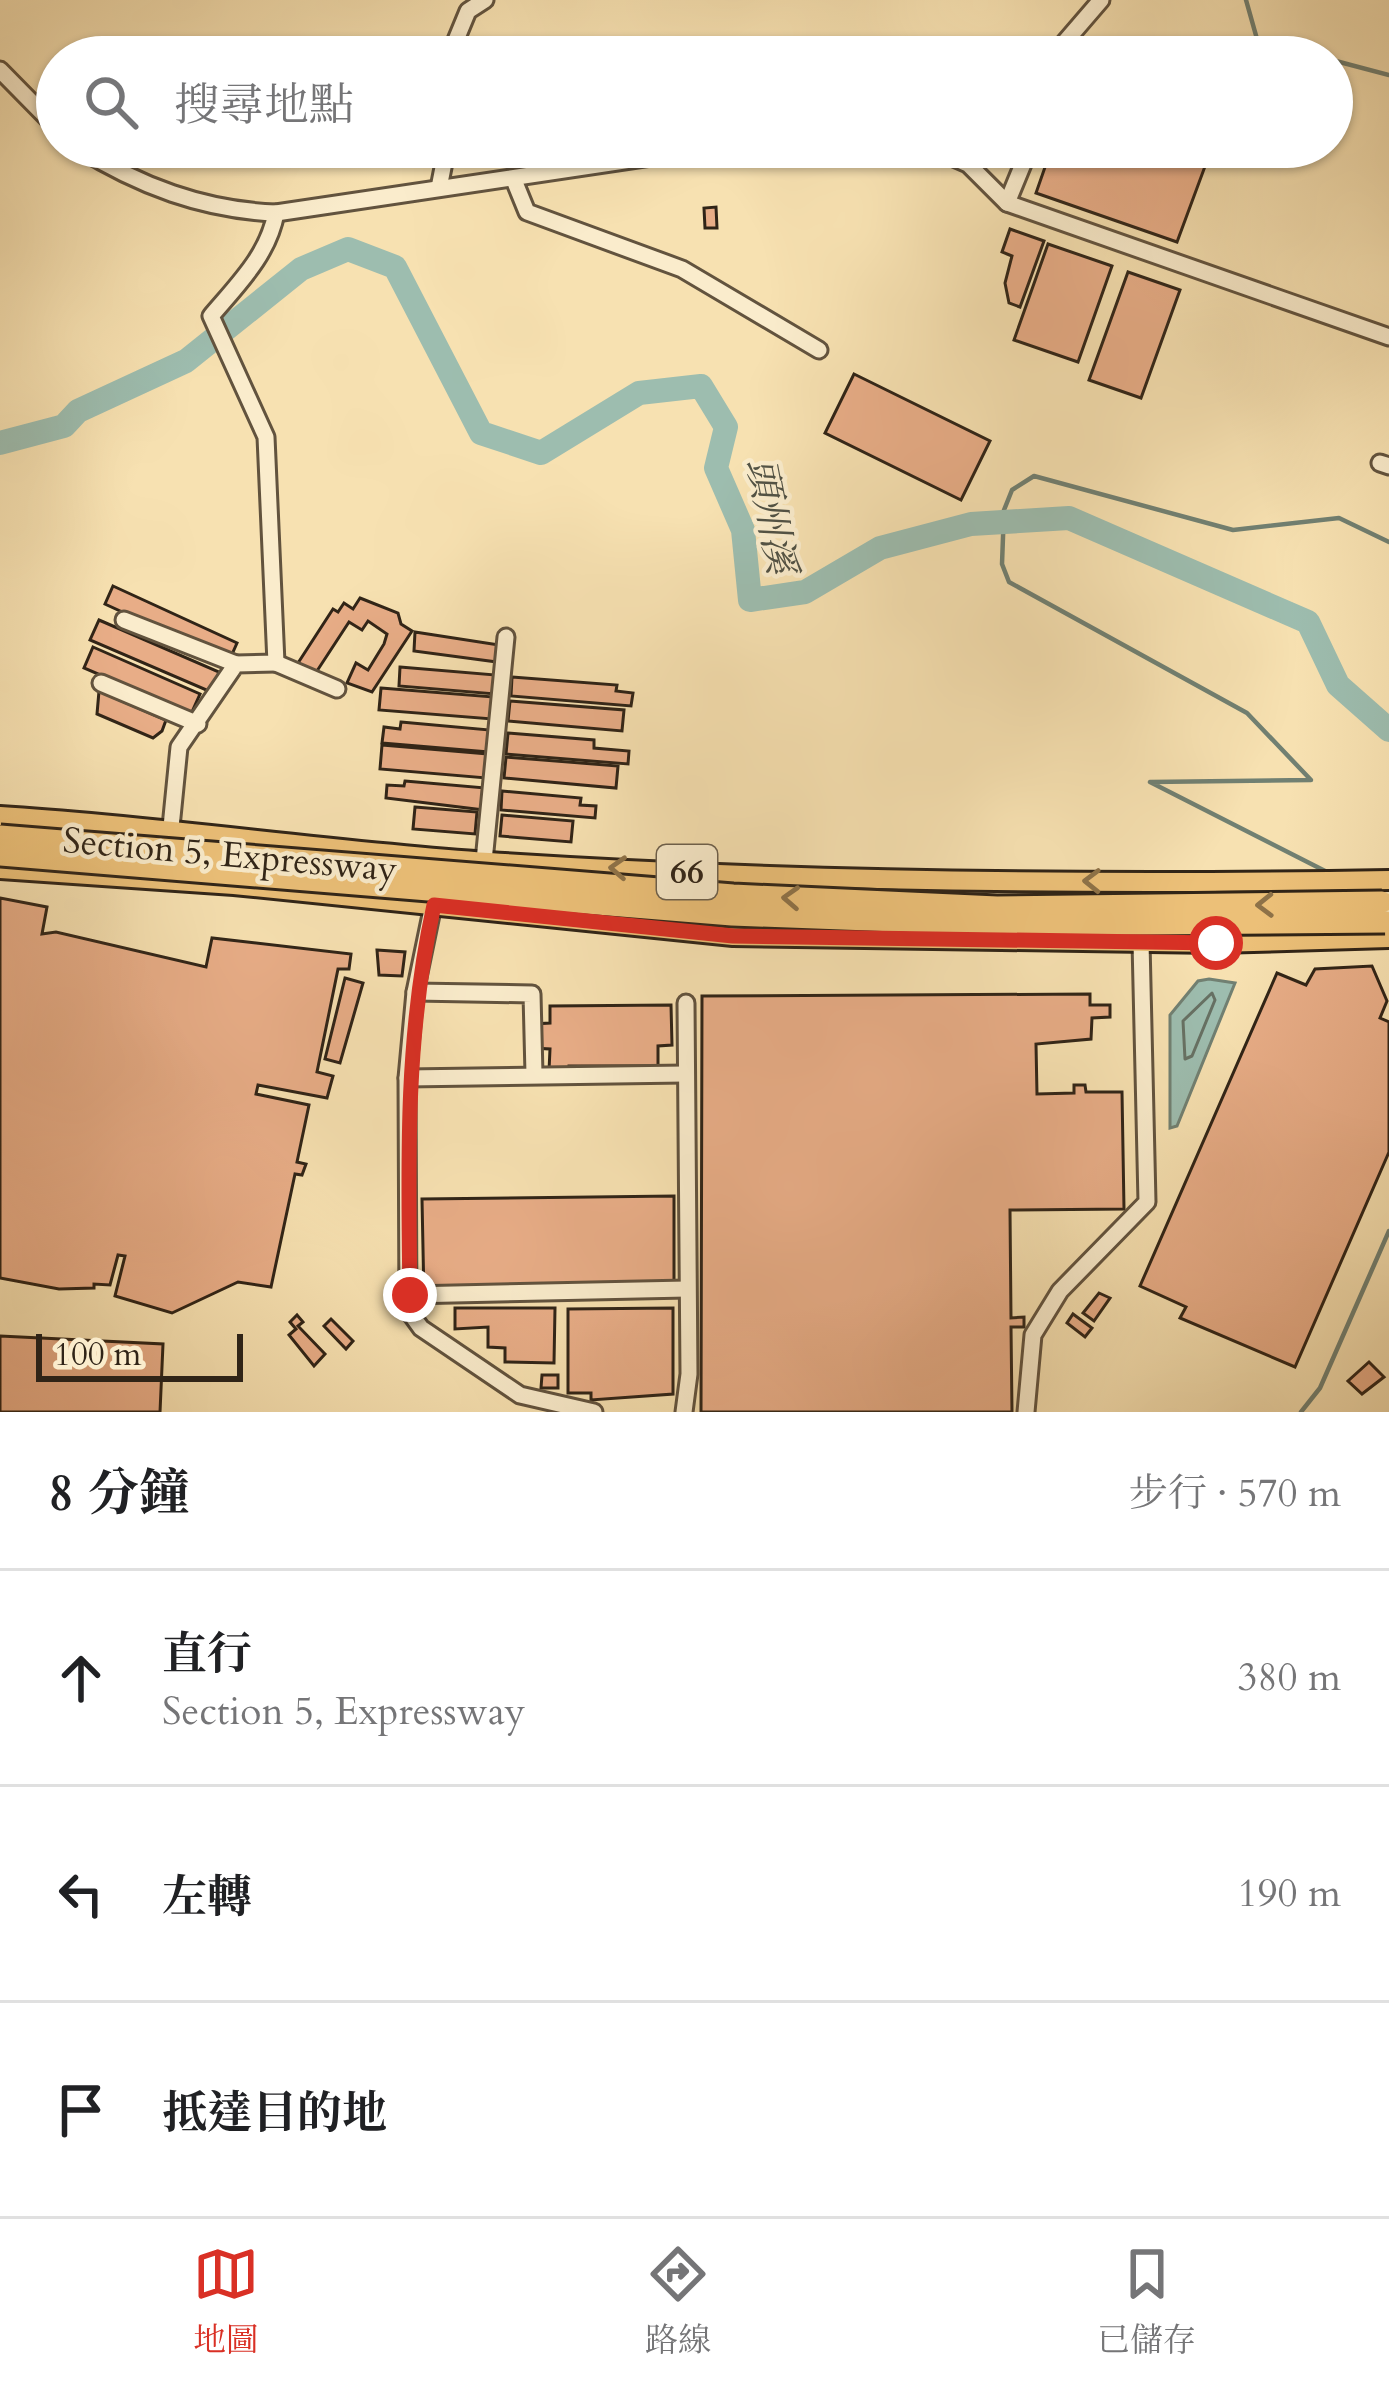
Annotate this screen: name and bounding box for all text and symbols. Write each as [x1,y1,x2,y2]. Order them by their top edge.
search box [36,36,1353,168]
icon: search [78,69,144,135]
text: 搜尋地點 [174,75,354,136]
water label: 頭州溪 [734,454,809,582]
street label: Section 5, Expressway [61,816,399,894]
road number: 66 [657,845,717,899]
one-way arrow [608,855,627,881]
one-way arrow [1082,869,1101,895]
one-way arrow [781,885,800,911]
one-way arrow [1255,891,1274,917]
route start [1189,916,1243,970]
route end [383,1268,437,1322]
scale bar [36,1328,243,1381]
text: 100 m [54,1332,141,1377]
text: 8 分鐘 [48,1459,190,1529]
text: 步行 · 570 m [1129,1467,1341,1520]
text: 直行 [162,1624,252,1685]
icon: ahead [48,1645,114,1711]
text: 380 m [1238,1651,1341,1704]
text: Section 5, Expressway [162,1685,525,1738]
icon: left [48,1861,114,1927]
text: 左轉 [162,1867,252,1928]
text: 190 m [1238,1867,1341,1920]
icon: arrive [48,2077,114,2143]
text: 抵達目的地 [162,2083,387,2144]
tab: 地圖 [193,2241,259,2363]
tab: 路線 [645,2241,711,2363]
tab: 已儲存 [1097,2241,1196,2363]

